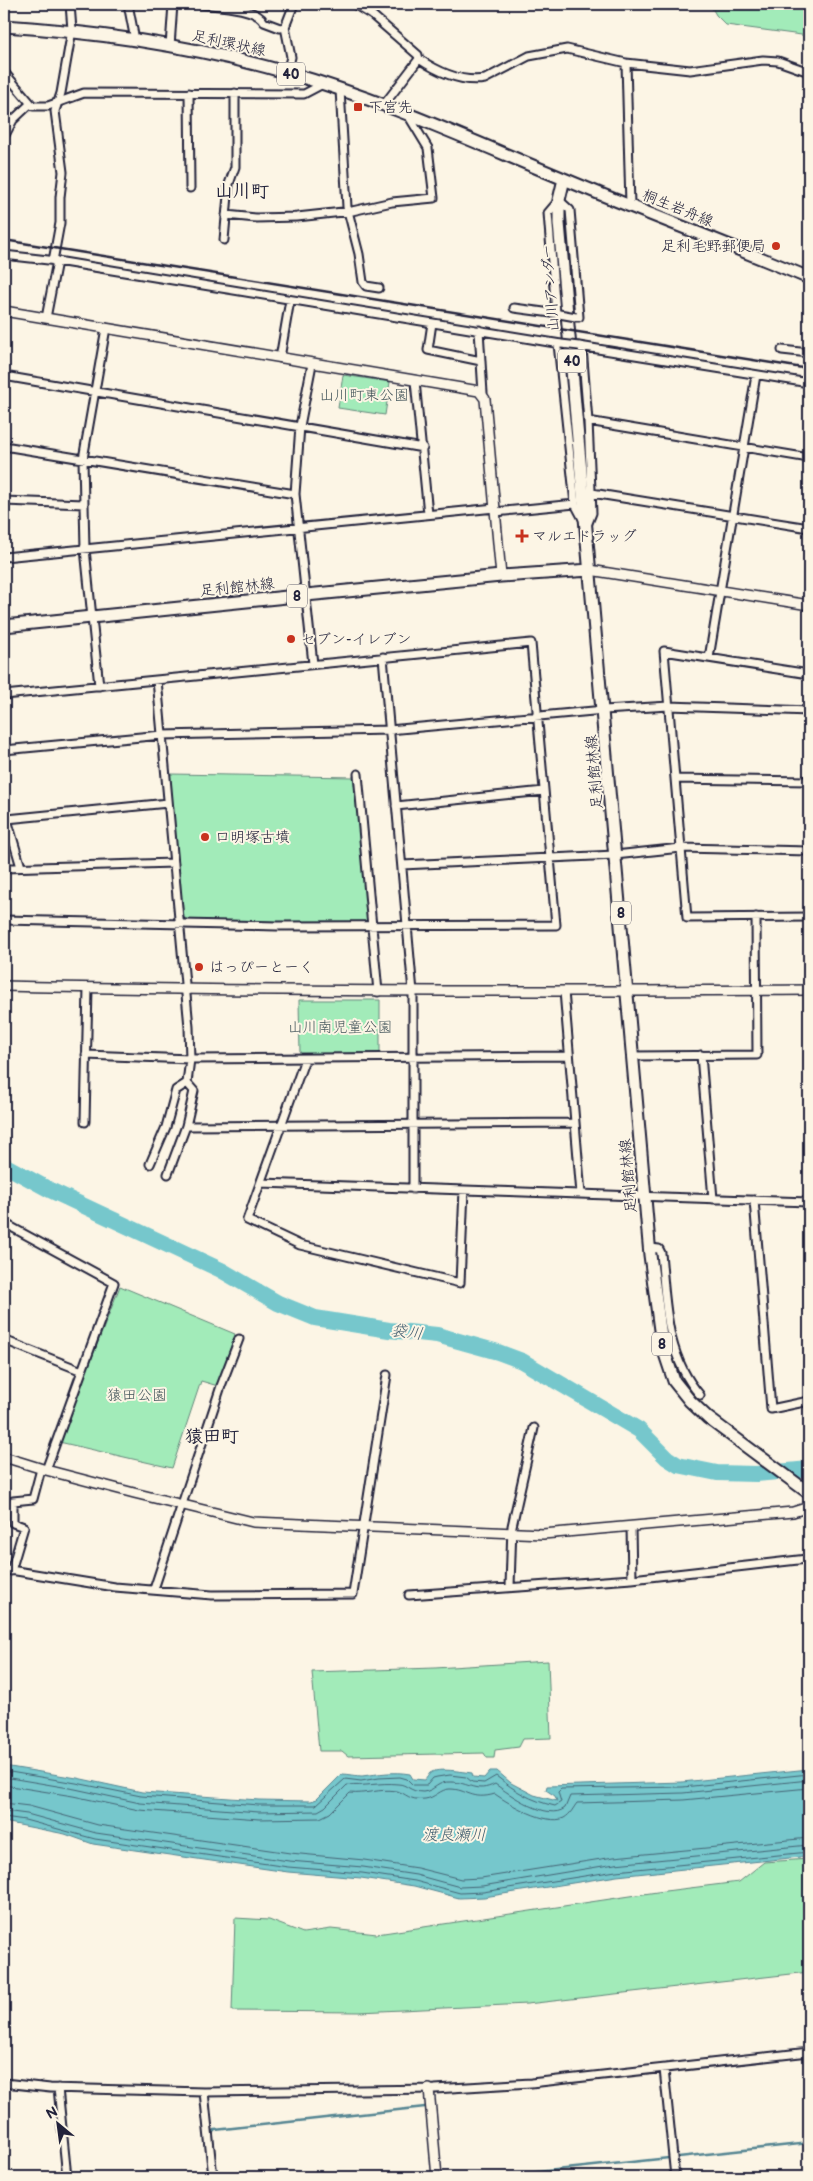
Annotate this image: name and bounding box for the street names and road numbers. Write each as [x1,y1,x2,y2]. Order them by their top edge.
street label: 足利環状線 [190,26,268,61]
road number: 40 [277,62,305,86]
street label: 桐生岩舟線 [639,186,716,231]
street label: 山川アンダー [537,243,564,333]
road number: 40 [558,350,586,372]
street label: 足利館林線 [199,574,275,601]
road number: 8 [287,584,307,608]
street label: 足利館林線 [582,734,607,810]
road number: 8 [611,901,631,924]
street label: 足利館林線 [616,1138,641,1214]
road number: 8 [652,1332,672,1356]

